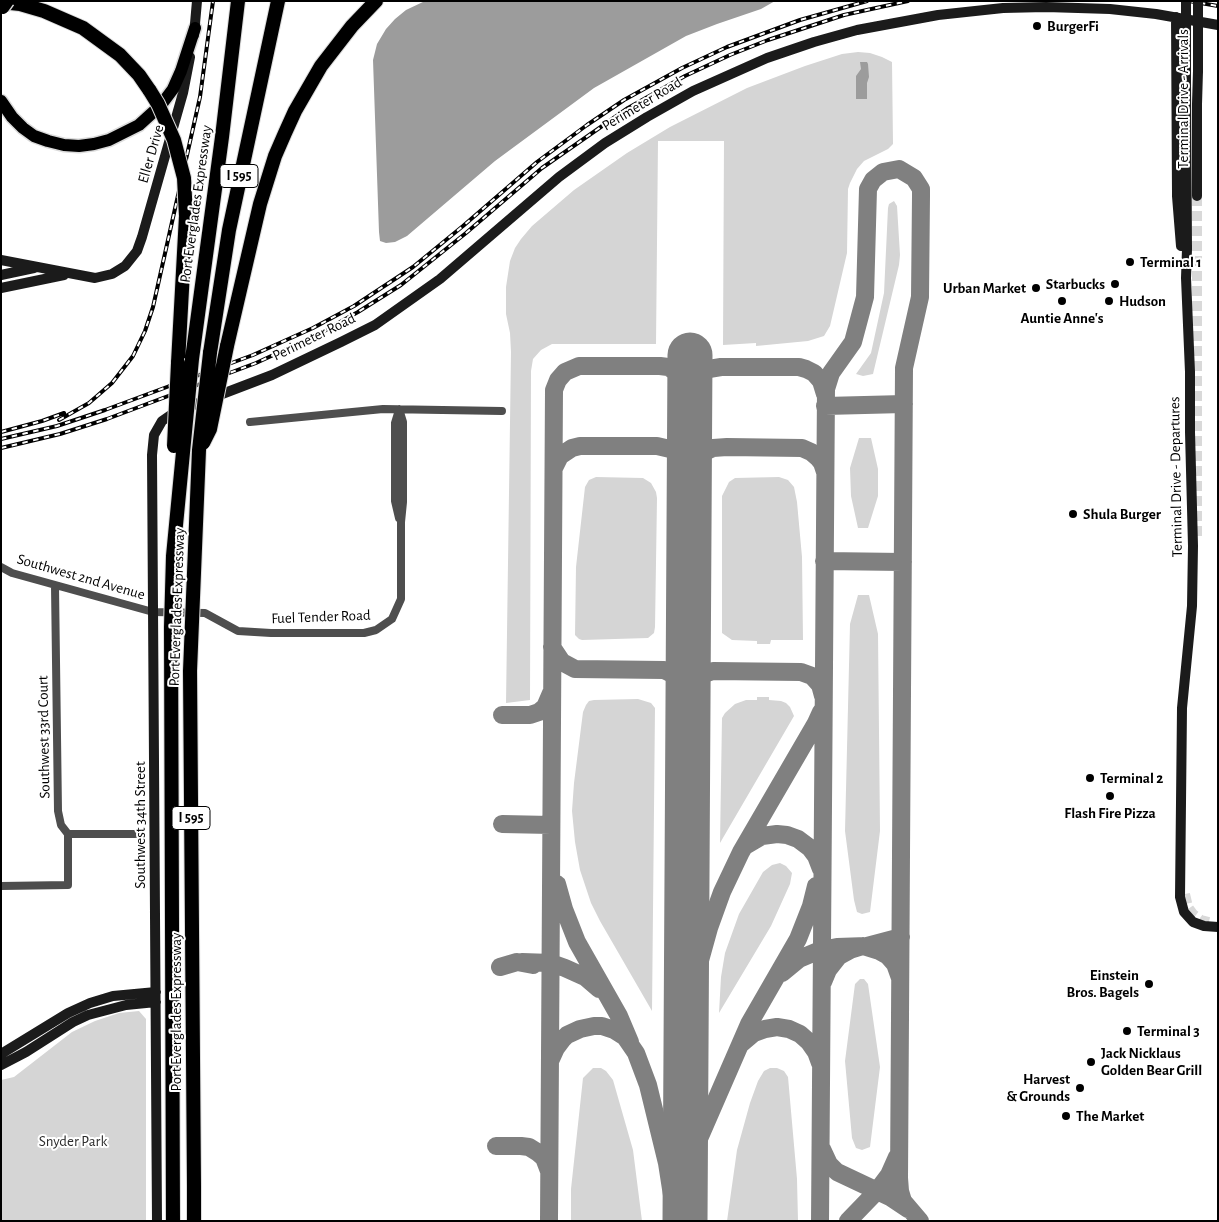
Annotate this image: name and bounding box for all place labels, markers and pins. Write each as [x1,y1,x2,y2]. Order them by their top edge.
place label: BurgerFi [1047,17,1099,35]
marker: BurgerFi [1031,20,1043,32]
place label: Terminal 1 [1140,253,1202,271]
marker: Terminal 1 [1124,256,1136,268]
place label: Starbucks [1046,275,1105,293]
marker: Starbucks [1109,278,1121,290]
place label: Urban Market [943,279,1026,297]
marker: Urban Market [1030,282,1042,294]
place label: Hudson [1119,292,1166,310]
marker: Auntie Anne's [1056,295,1068,307]
marker: Hudson [1103,295,1115,307]
place label: Auntie Anne's [1021,309,1103,327]
place label: Shula Burger [1083,505,1161,523]
marker: Shula Burger [1067,508,1079,520]
place label: Terminal 2 [1100,769,1163,787]
marker: Terminal 2 [1084,772,1096,784]
marker: Flash Fire Pizza [1104,790,1116,802]
place label: Flash Fire Pizza [1064,804,1156,822]
place label: Einstein Bros. Bagels [1066,966,1139,1001]
marker: Einstein Bros. Bagels [1143,978,1155,990]
place label: Terminal 3 [1137,1022,1200,1040]
marker: Terminal 3 [1121,1025,1133,1037]
place label: Jack Nicklaus Golden Bear Grill [1101,1044,1202,1079]
marker: Jack Nicklaus Golden Bear Grill [1085,1056,1097,1068]
place label: Harvest & Grounds [1006,1070,1070,1105]
marker: Harvest & Grounds [1074,1082,1086,1094]
place label: The Market [1076,1107,1144,1125]
marker: The Market [1060,1110,1072,1122]

